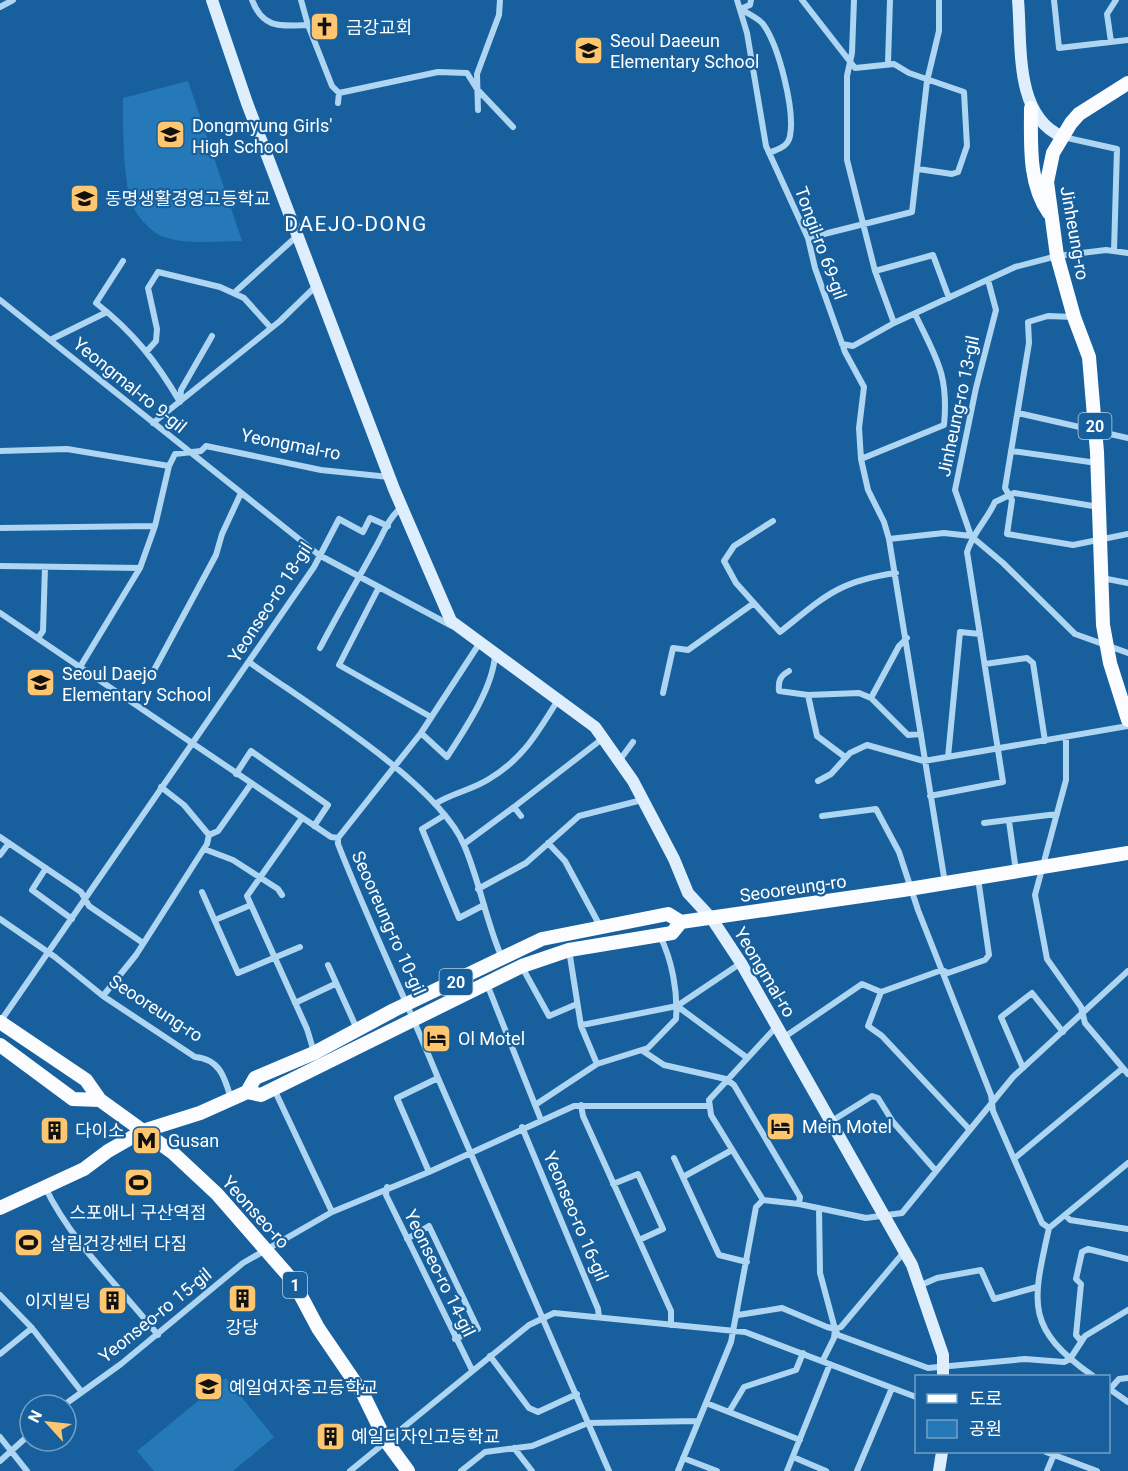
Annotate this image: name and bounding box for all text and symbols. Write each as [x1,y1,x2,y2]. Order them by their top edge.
church icon: 금강교회 [309,11,341,43]
place label: 금강교회 [346,17,412,38]
place label: Seoul Daeeun Elementary School [610,30,759,72]
school or university icon: Seoul Daeeun Elementary School [573,34,605,66]
place label: Dongmyung Girls' High School [192,115,332,157]
school or university icon: Dongmyung Girls' High School [155,119,187,151]
school or university icon: 동명생활경영고등학교 [68,182,100,214]
street label: Tongil-ro 69-gil [791,184,851,302]
street label: Jinheung-ro [1056,184,1094,282]
place label: 동명생활경영고등학교 [105,188,271,209]
district label: DAEJO-DONG [284,212,428,236]
street label: Yeongmal-ro 9-gil [69,333,191,437]
street label: Jinheung-ro 13-gil [933,334,983,478]
road number: 20 [1078,413,1112,439]
street label: Yeongmal-ro [239,424,343,464]
street label: Yeonseo-ro 18-gil [223,538,317,666]
place label: Seoul Daejo Elementary School [62,663,211,705]
school or university icon: Seoul Daejo Elementary School [25,667,57,699]
street label: Seooreung-ro 10-gil [348,848,430,998]
street label: Seooreung-ro [738,870,848,906]
street label: Yeongmal-ro [730,923,800,1021]
road number: 20 [440,969,472,995]
street label: Seooreung-ro [105,970,207,1046]
hotel icon: Ol Motel [421,1022,453,1054]
place label: Ol Motel [458,1028,525,1049]
hotel icon: Mein Motel [765,1110,797,1142]
building icon: 다이소 [38,1114,70,1146]
place label: Mein Motel [802,1116,892,1137]
place label: 다이소 [75,1120,125,1141]
metro station icon: Gusan [131,1124,163,1156]
place label: Gusan [168,1130,219,1151]
street label: Yeonseo-ro 16-gil [539,1148,613,1284]
sports icon: 스포애니 구산역점 [122,1167,154,1199]
street label: Yeonseo-ro [218,1171,294,1253]
place label: 스포애니 구산역점 [70,1202,206,1223]
street label: Yeonseo-ro 14-gil [400,1206,480,1340]
sports icon: 살림건강센터 다짐 [13,1227,45,1259]
place label: 살림건강센터 다짐 [50,1233,187,1254]
street label: Yeonseo-ro 15-gil [94,1263,216,1367]
road number: 1 [283,1272,307,1298]
building icon: 강당 [226,1282,258,1314]
building icon: 이지빌딩 [96,1285,128,1317]
place label: 이지빌딩 [25,1291,91,1312]
place label: 강당 [225,1317,259,1338]
school or university icon: 예일여자중고등학교 [192,1371,224,1403]
legend [915,1375,1110,1453]
place label: 예일여자중고등학교 [229,1377,378,1398]
text: 도로 [969,1388,1002,1409]
north arrow [18,1393,78,1453]
text: N [24,1407,46,1426]
text: 공원 [969,1418,1002,1439]
building icon: 예일디자인고등학교 [314,1420,346,1452]
place label: 예일디자인고등학교 [351,1426,500,1447]

